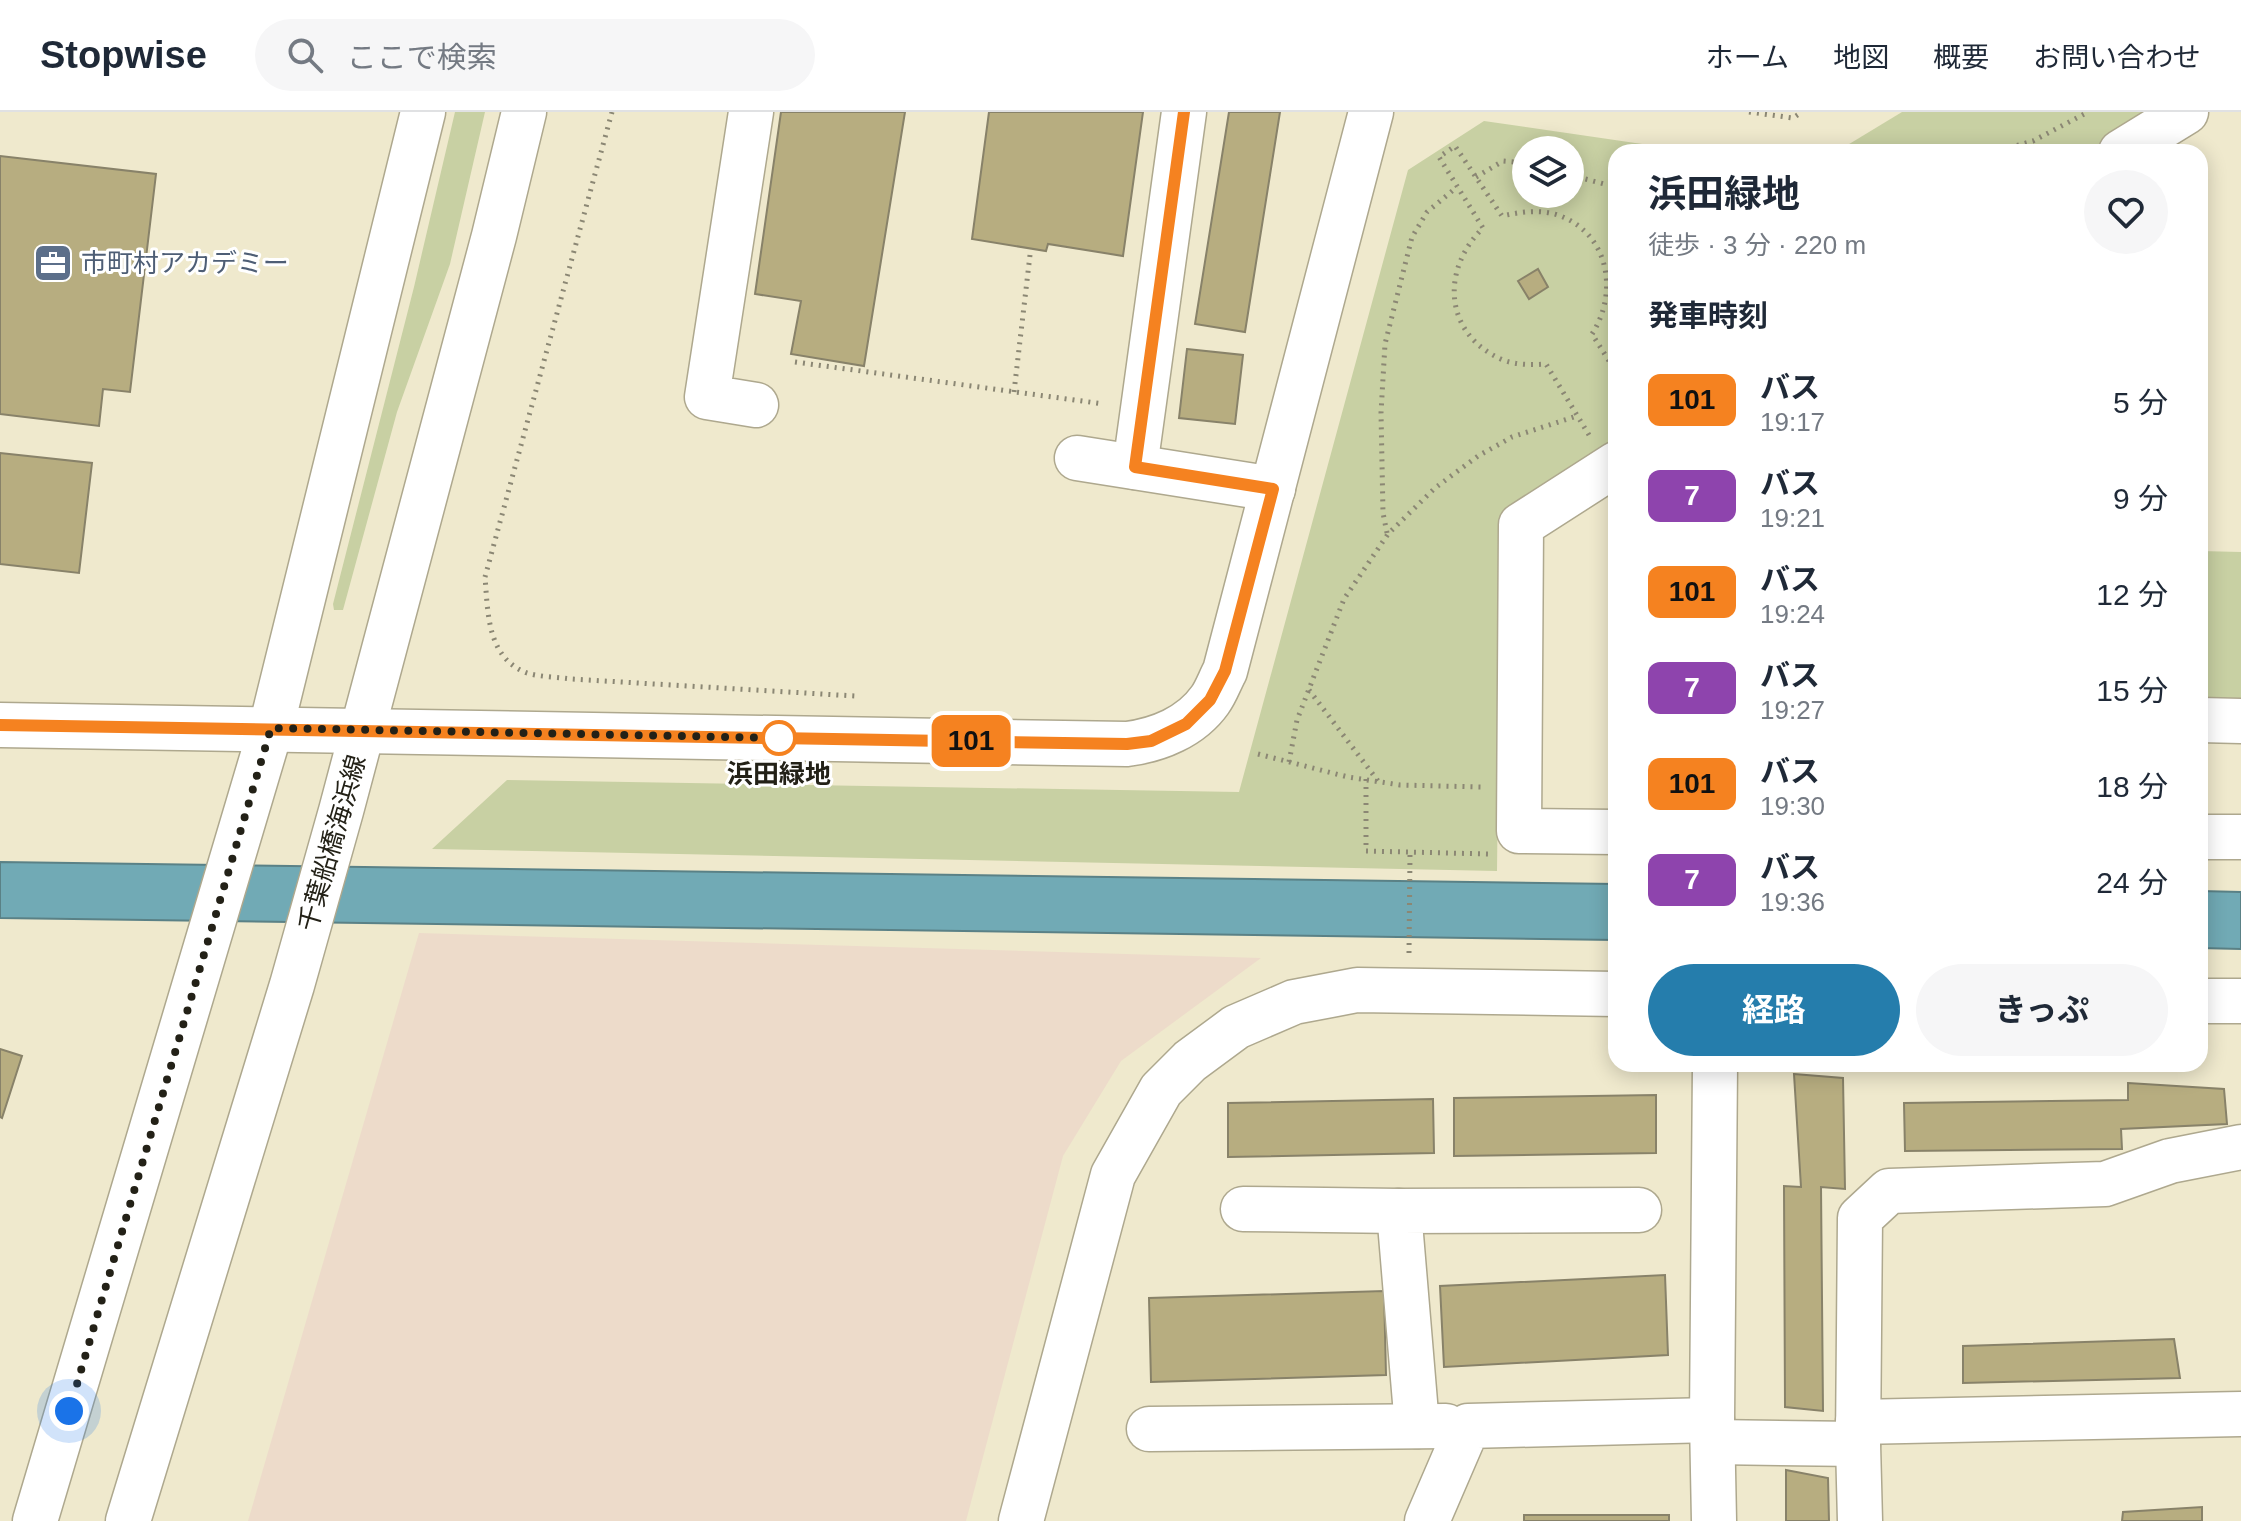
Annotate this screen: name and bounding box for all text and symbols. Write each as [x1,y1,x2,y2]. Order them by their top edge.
search box [255,19,815,91]
icon: search [283,33,327,77]
text: Stopwise [40,34,207,76]
text: ここで検索 [347,41,497,74]
text: ホーム [1706,42,1789,73]
text: 地図 [1833,42,1889,73]
text: 概要 [1933,42,1989,73]
text: お問い合わせ [2033,42,2201,73]
map controls [1512,136,1584,208]
button: layers [1512,136,1584,208]
button: heart [2084,170,2168,254]
text: 浜田緑地 [1648,173,1800,215]
text: 徒歩 · 3 分 · 220 m [1648,230,1866,260]
office icon: 市町村アカデミー [32,242,74,284]
place label: 市町村アカデミー [81,248,289,278]
text: 発車時刻 [1648,299,1768,332]
text: バス [1760,371,1820,404]
text: 101 [1669,384,1715,415]
text: 5 分 [2113,386,2168,419]
text: 19:17 [1760,407,1825,437]
text: バス [1760,467,1820,500]
text: 7 [1684,480,1700,511]
text: 9 分 [2113,482,2168,515]
text: 19:21 [1760,503,1825,533]
text: バス [1760,563,1820,596]
text: 101 [1669,576,1715,607]
text: 12 分 [2096,578,2168,611]
text: 19:24 [1760,599,1825,629]
text: バス [1760,659,1820,692]
text: 7 [1684,672,1700,703]
text: 15 分 [2096,674,2168,707]
text: 19:27 [1760,695,1825,725]
line badge: 101 [925,715,1017,767]
marker: 浜田緑地 [762,721,796,755]
text: 101 [948,725,994,756]
street label: 千葉船橋海浜線 [292,751,372,935]
text: バス [1760,755,1820,788]
place label: 浜田緑地 [727,759,831,789]
text: 101 [1669,768,1715,799]
text: 18 分 [2096,770,2168,803]
text: 19:30 [1760,791,1825,821]
text: バス [1760,851,1820,884]
text: 7 [1684,864,1700,895]
text: 24 分 [2096,866,2168,899]
text: 19:36 [1760,887,1825,917]
button: 経路 [1648,964,1900,1056]
button: きっぷ [1916,964,2168,1056]
your location [49,1391,89,1431]

